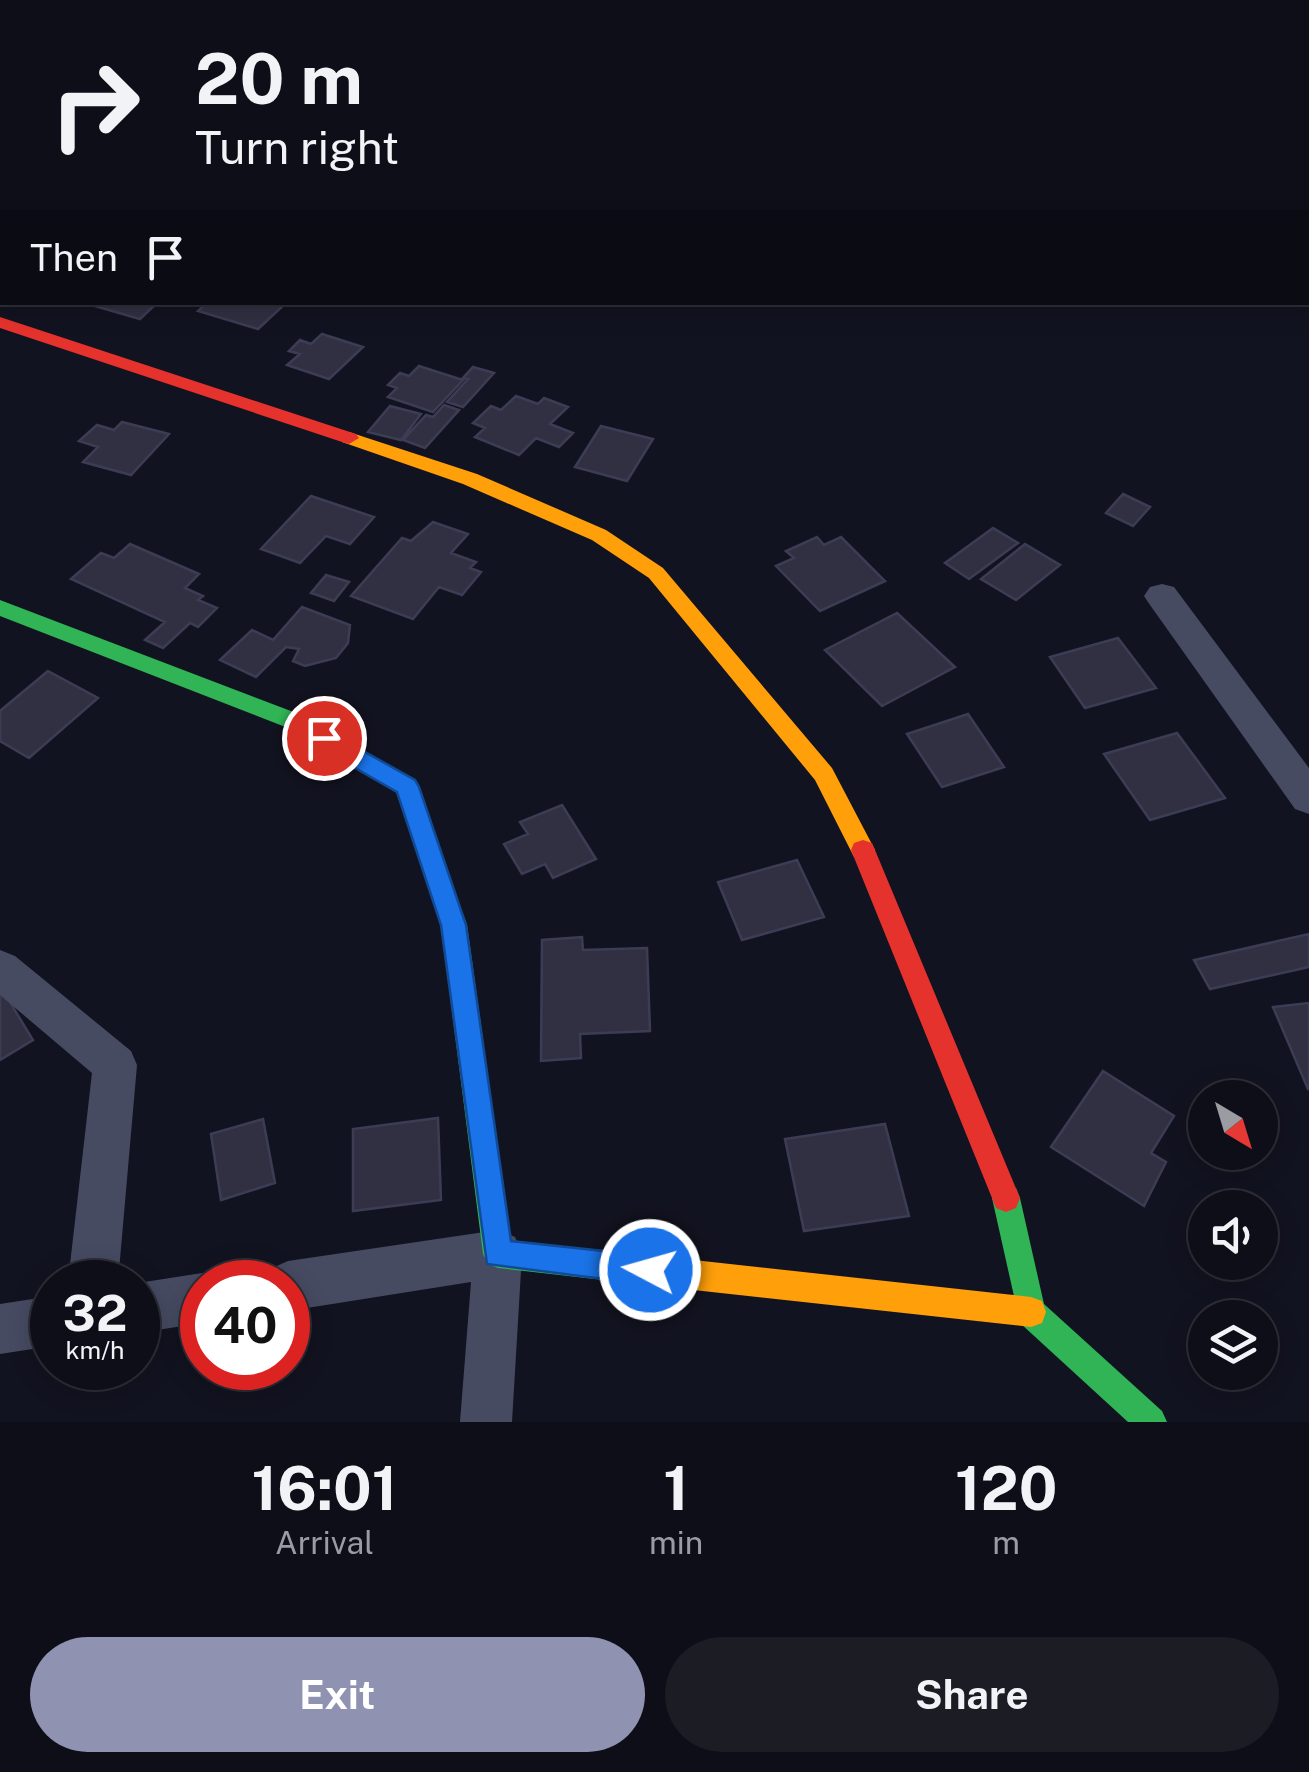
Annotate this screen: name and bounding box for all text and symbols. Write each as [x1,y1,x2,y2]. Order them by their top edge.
text: 20 m [195,37,363,120]
icon: right [30,40,160,170]
text: Turn right [195,121,399,174]
icon: arrive [138,230,193,285]
text: Then [30,235,118,280]
pin [282,696,367,781]
icon: arrive [297,711,352,766]
north arrow [1188,1080,1278,1170]
map controls [1188,1080,1278,1390]
button: sound [1188,1190,1278,1280]
position arrow [598,1218,702,1322]
speed limit sign: 40 [180,1260,310,1390]
text: 32 [62,1283,128,1342]
button: layers [1188,1300,1278,1390]
text: km/h [66,1335,124,1365]
text: 16:01 [252,1453,397,1524]
text: 1 [663,1453,689,1524]
text: 120 [955,1453,1057,1524]
text: Arrival [275,1524,374,1561]
text: min [649,1524,703,1561]
text: m [992,1524,1020,1561]
button: Exit [30,1637,645,1752]
button: Share [665,1637,1279,1752]

